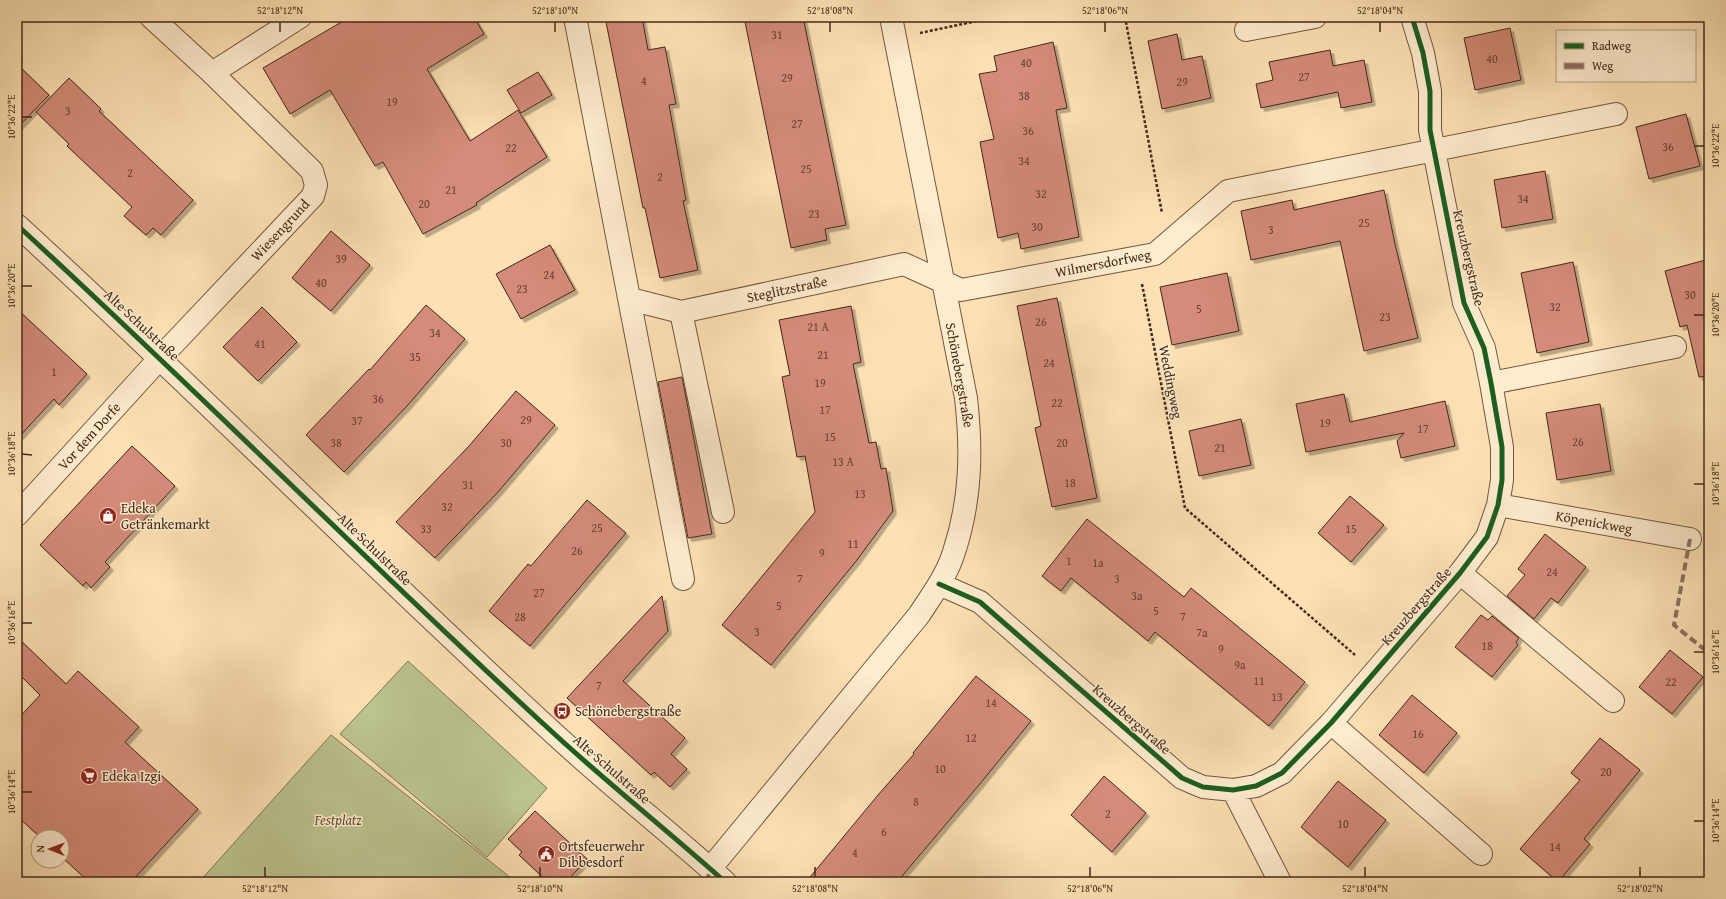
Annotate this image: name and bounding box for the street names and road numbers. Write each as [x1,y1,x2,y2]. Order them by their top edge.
street label: Wiesengrund [246,194,314,265]
street label: Kreuzbergstraße [1448,208,1490,309]
street label: Wilmersdorfweg [1053,244,1153,282]
street label: Steglitzstraße [745,271,829,307]
street label: Alte Schulstraße [100,285,185,366]
street label: Schönebergstraße [941,321,979,430]
street label: Weddingweg [1154,343,1188,421]
street label: Vor dem Dorfe [53,397,125,474]
street label: Köpenickweg [1554,505,1634,539]
street label: Alte Schulstraße [333,508,417,590]
street label: Kreuzbergstraße [1376,562,1456,650]
street label: Kreuzbergstraße [1088,679,1176,759]
street label: Alte Schulstraße [569,730,655,809]

